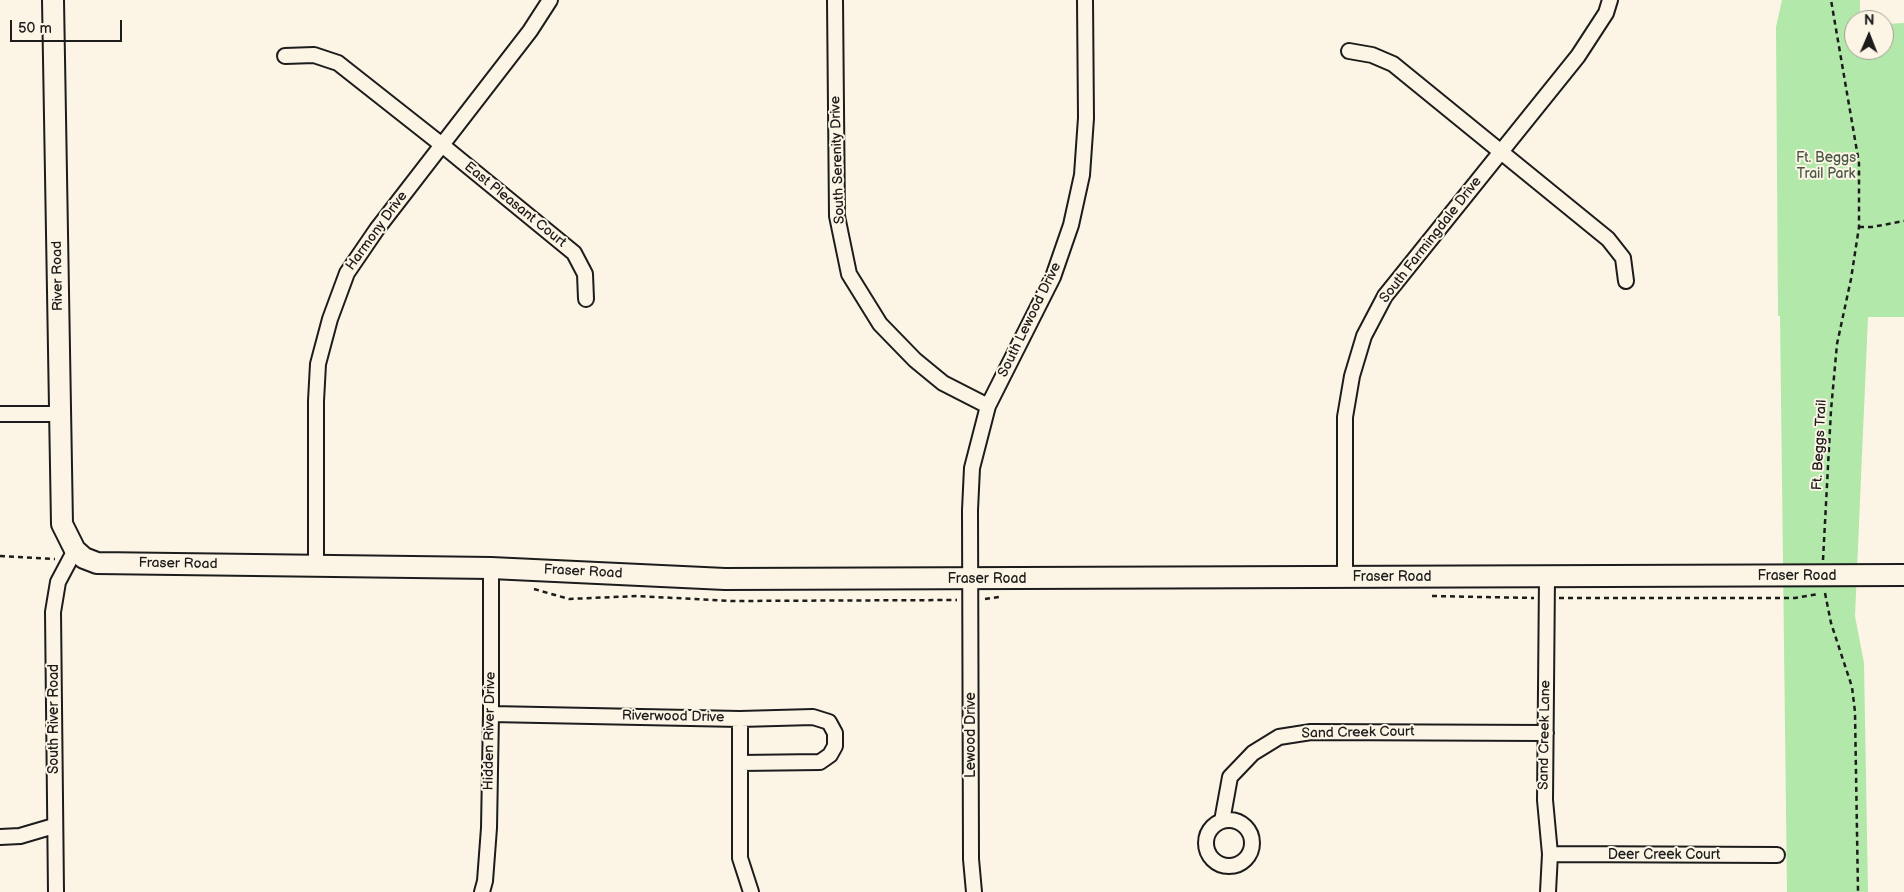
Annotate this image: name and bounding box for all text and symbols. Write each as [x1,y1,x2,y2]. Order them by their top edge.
scale bar [12,10,125,42]
north arrow [1844,10,1894,60]
text: N [1864,12,1875,29]
text: 50 m [18,19,52,38]
street label: South Serenity Drive [827,96,849,224]
park label: Ft. Beggs Trail Park [1796,150,1856,182]
street label: East Pleasant Court [461,159,569,251]
street label: South Farmingdale Drive [1376,174,1486,306]
street label: Harmony Drive [343,188,411,274]
street label: River Road [49,241,67,311]
street label: South Lewood Drive [995,260,1065,380]
street label: Ft. Beggs Trail [1809,399,1831,491]
street label: Fraser Road [138,555,218,573]
street label: Fraser Road [543,562,623,582]
street label: Fraser Road [1758,568,1836,584]
street label: Fraser Road [1353,569,1431,585]
street label: Fraser Road [948,571,1026,587]
street label: South River Road [46,664,62,774]
street label: Hidden River Drive [481,671,499,791]
street label: Sand Creek Lane [1536,680,1554,790]
street label: Lewood Drive [963,692,979,778]
street label: Riverwood Drive [622,708,724,726]
street label: Sand Creek Court [1301,724,1415,742]
street label: Deer Creek Court [1608,847,1720,863]

